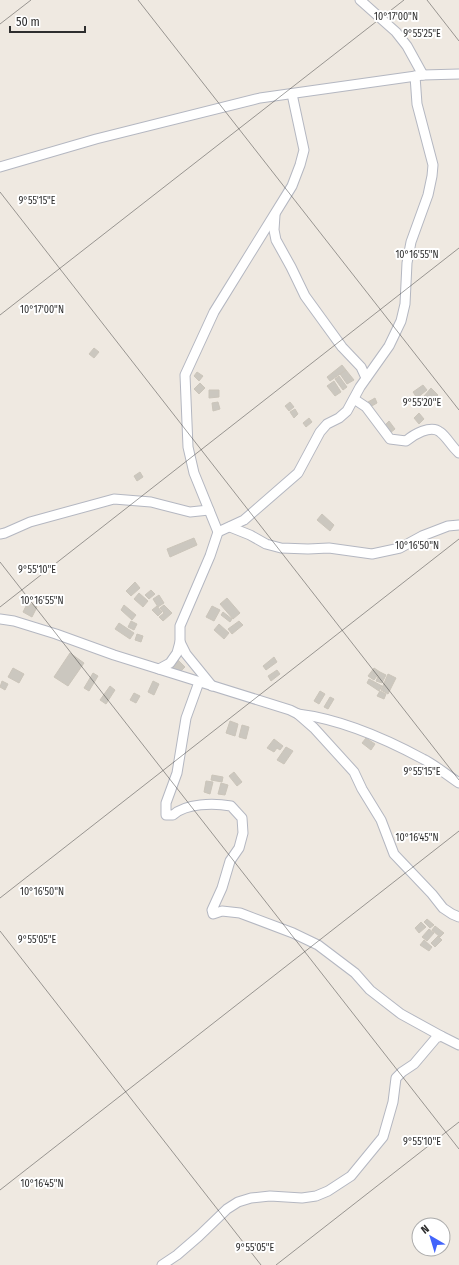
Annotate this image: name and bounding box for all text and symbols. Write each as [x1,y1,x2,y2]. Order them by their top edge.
scale bar [10,8,85,34]
text: 10°17'00"N [374,11,418,23]
text: 50 m [16,15,40,29]
text: 9°55'25"E [403,28,441,40]
text: 9°55'15"E [18,195,56,207]
text: 10°16'55"N [395,249,439,261]
text: 10°17'00"N [20,304,64,316]
text: 9°55'20"E [403,397,442,409]
text: 10°16'50"N [395,540,439,552]
text: 9°55'10"E [18,564,56,576]
text: 10°16'55"N [20,595,64,607]
text: 9°55'15"E [403,766,441,778]
text: 10°16'45"N [396,832,438,844]
text: 10°16'50"N [20,886,64,898]
text: 9°55'05"E [18,934,56,946]
text: 9°55'10"E [403,1136,441,1148]
text: 10°16'45"N [21,1178,63,1190]
north arrow [411,1217,451,1257]
text: N [419,1222,432,1237]
text: 9°55'05"E [236,1242,274,1254]

